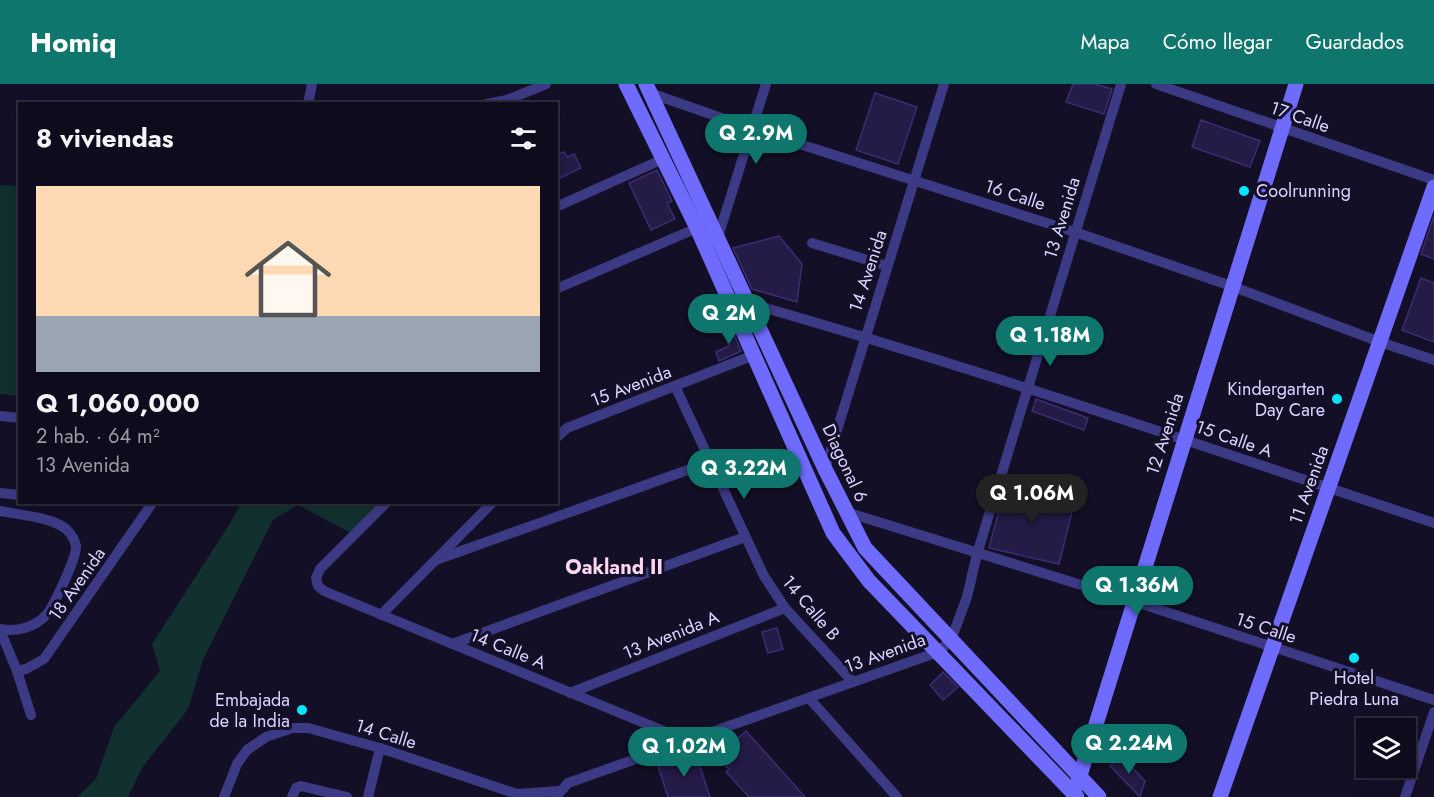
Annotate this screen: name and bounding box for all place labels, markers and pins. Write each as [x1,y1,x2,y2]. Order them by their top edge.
pin: Q 2.9M [707,114,805,165]
place label: Coolrunning [1256,178,1351,204]
marker: Coolrunning [1237,184,1251,198]
pin: Q 2M [693,294,765,345]
pin: Q 1.18M [995,316,1105,367]
place label: Kindergarten Day Care [1227,376,1325,423]
marker: Kindergarten Day Care [1330,392,1344,406]
pin: Q 3.22M [689,449,799,500]
pin: Q 1.06M [977,474,1087,525]
pin: Q 1.36M [1082,566,1192,617]
marker: Hotel Piedra Luna [1347,651,1361,665]
place label: Hotel Piedra Luna [1309,665,1399,712]
place label: Embajada de la India [209,687,290,734]
marker: Embajada de la India [295,703,309,717]
pin: Q 2.24M [1074,724,1184,775]
pin: Q 1.02M [629,727,739,778]

